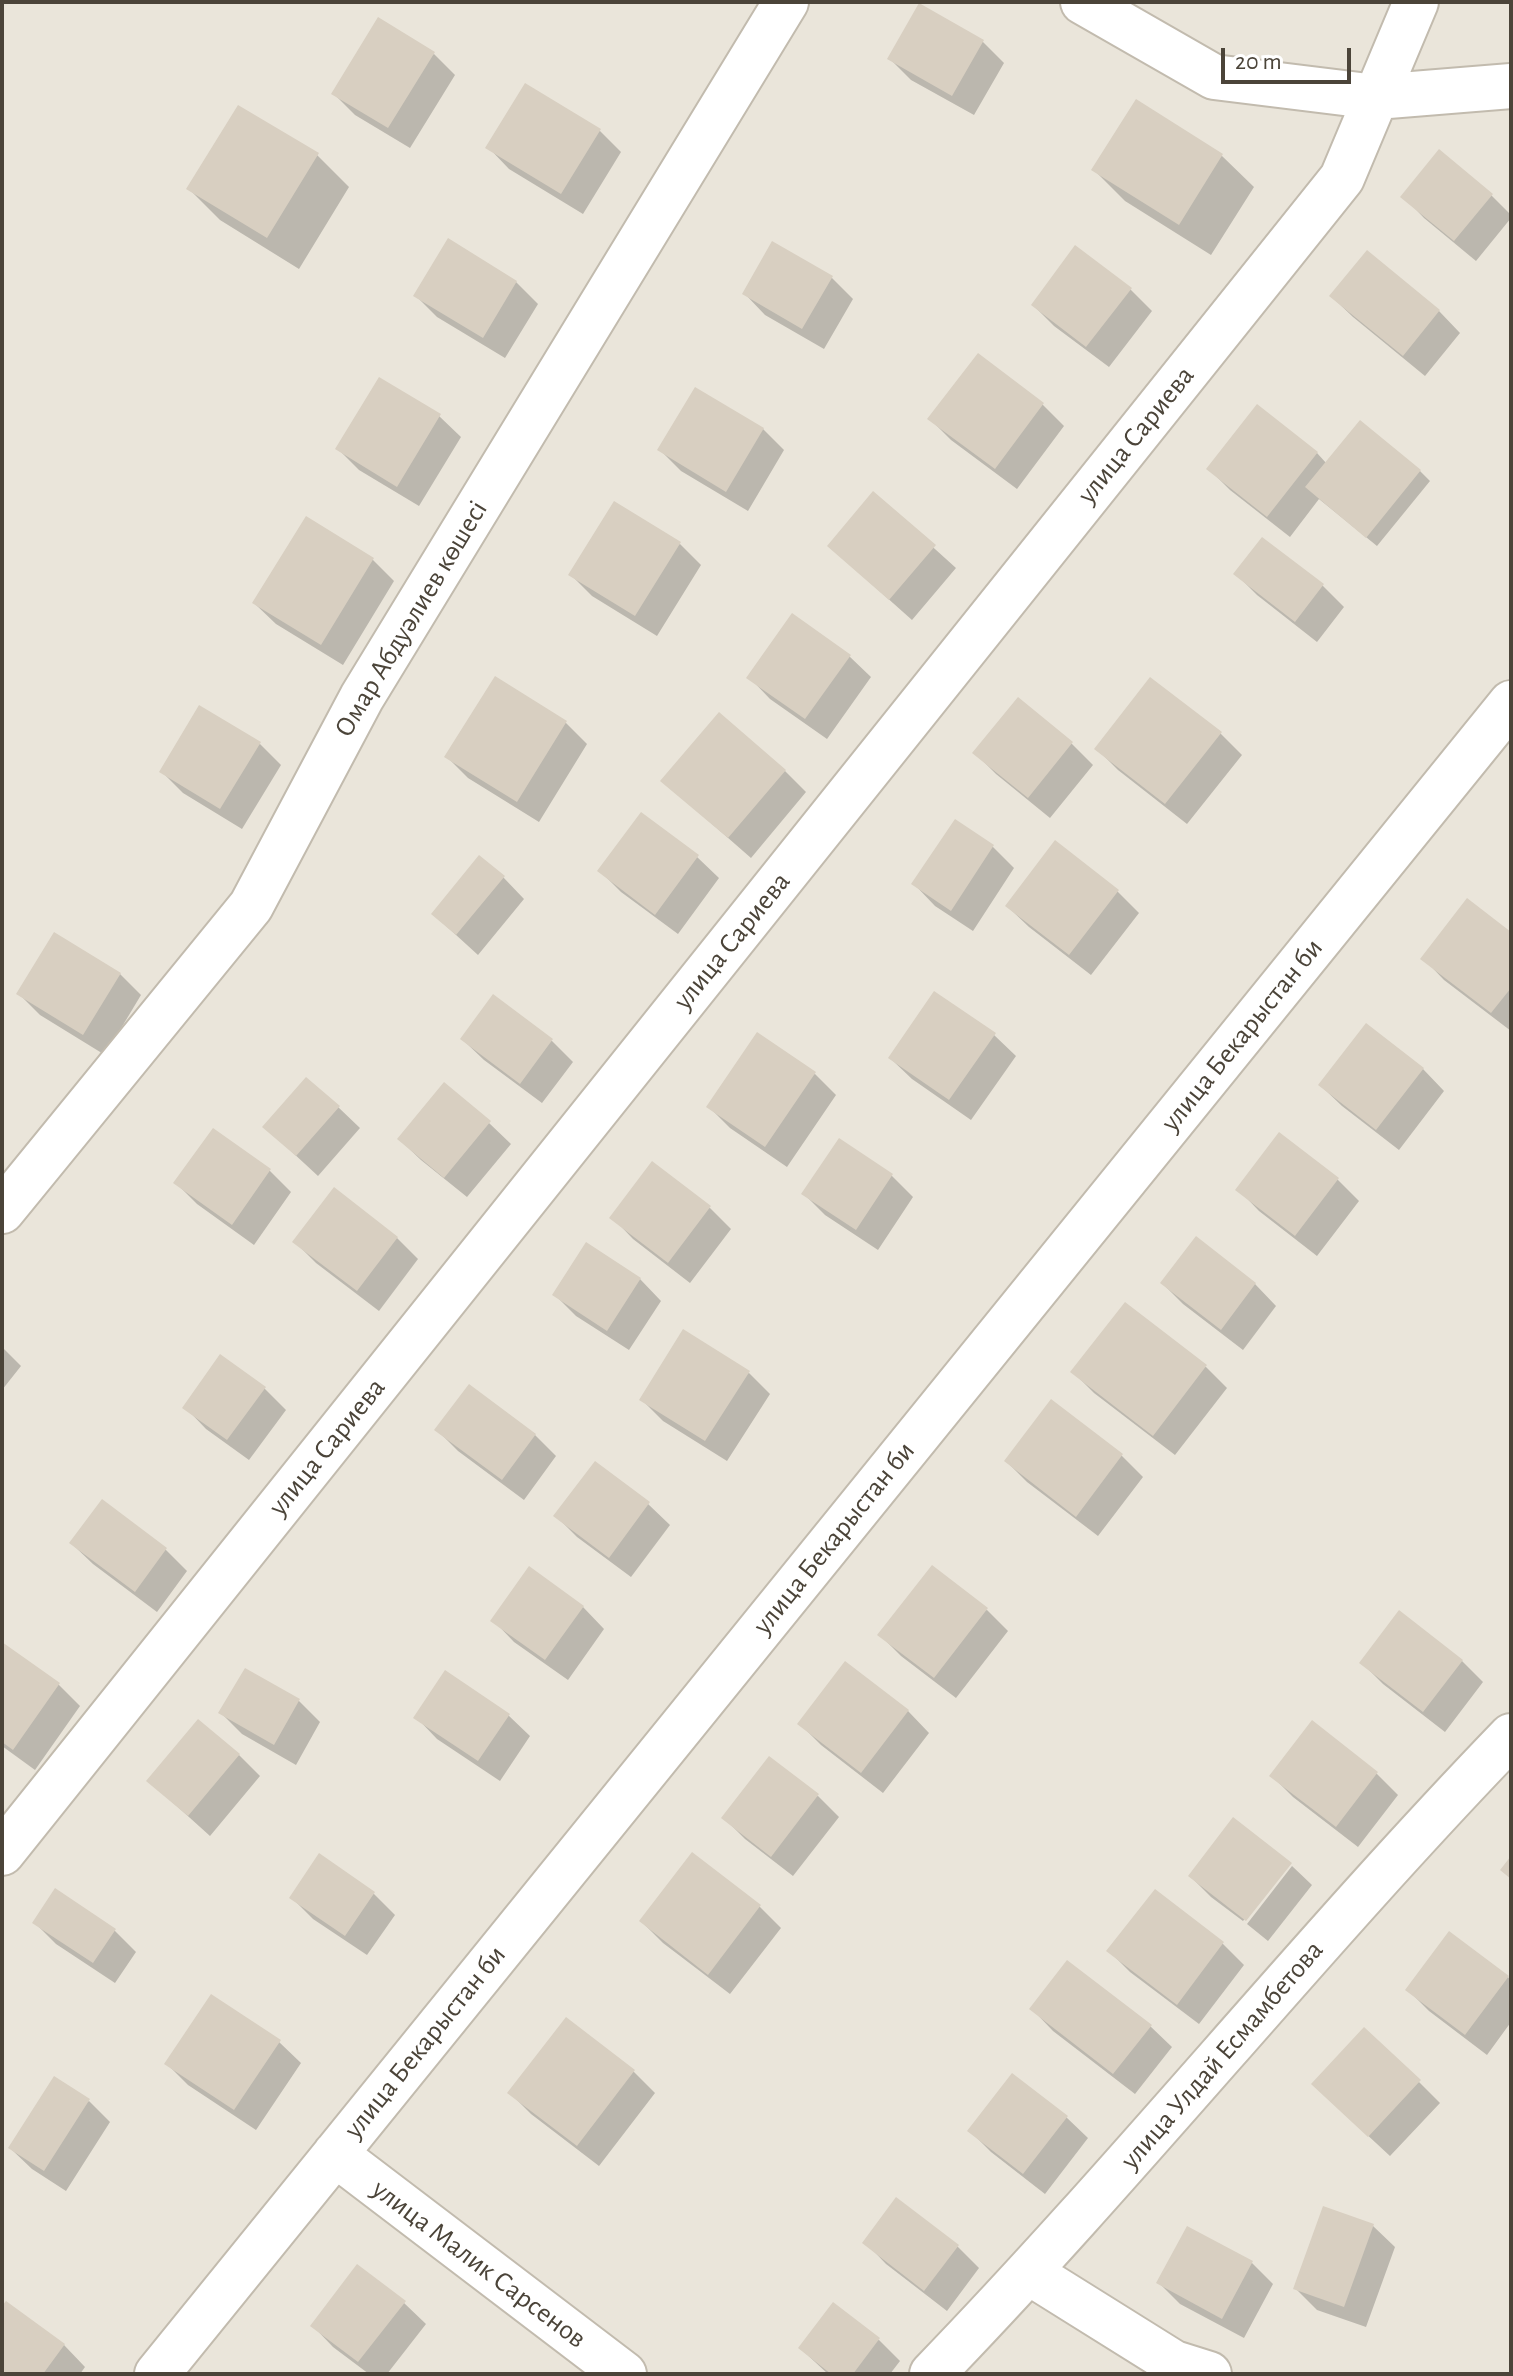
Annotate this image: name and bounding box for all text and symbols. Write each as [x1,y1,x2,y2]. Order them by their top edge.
scale bar [1225,32,1355,82]
text: 20 m [1235,50,1282,74]
street label: улица Сариева [1070,359,1202,511]
street label: Омар Абдуәлиев көшесі [327,495,495,743]
street label: улица Сариева [666,865,798,1017]
street label: улица Бекарыстан би [1154,932,1330,1138]
street label: улица Сариева [261,1371,393,1523]
street label: улица Бекарыстан би [746,1435,922,1641]
street label: улица Улдай Есмамбетова [1113,1934,1331,2176]
street label: улица Бекарыстан би [337,1939,513,2145]
street label: улица Малик Сарсенов [365,2172,593,2356]

